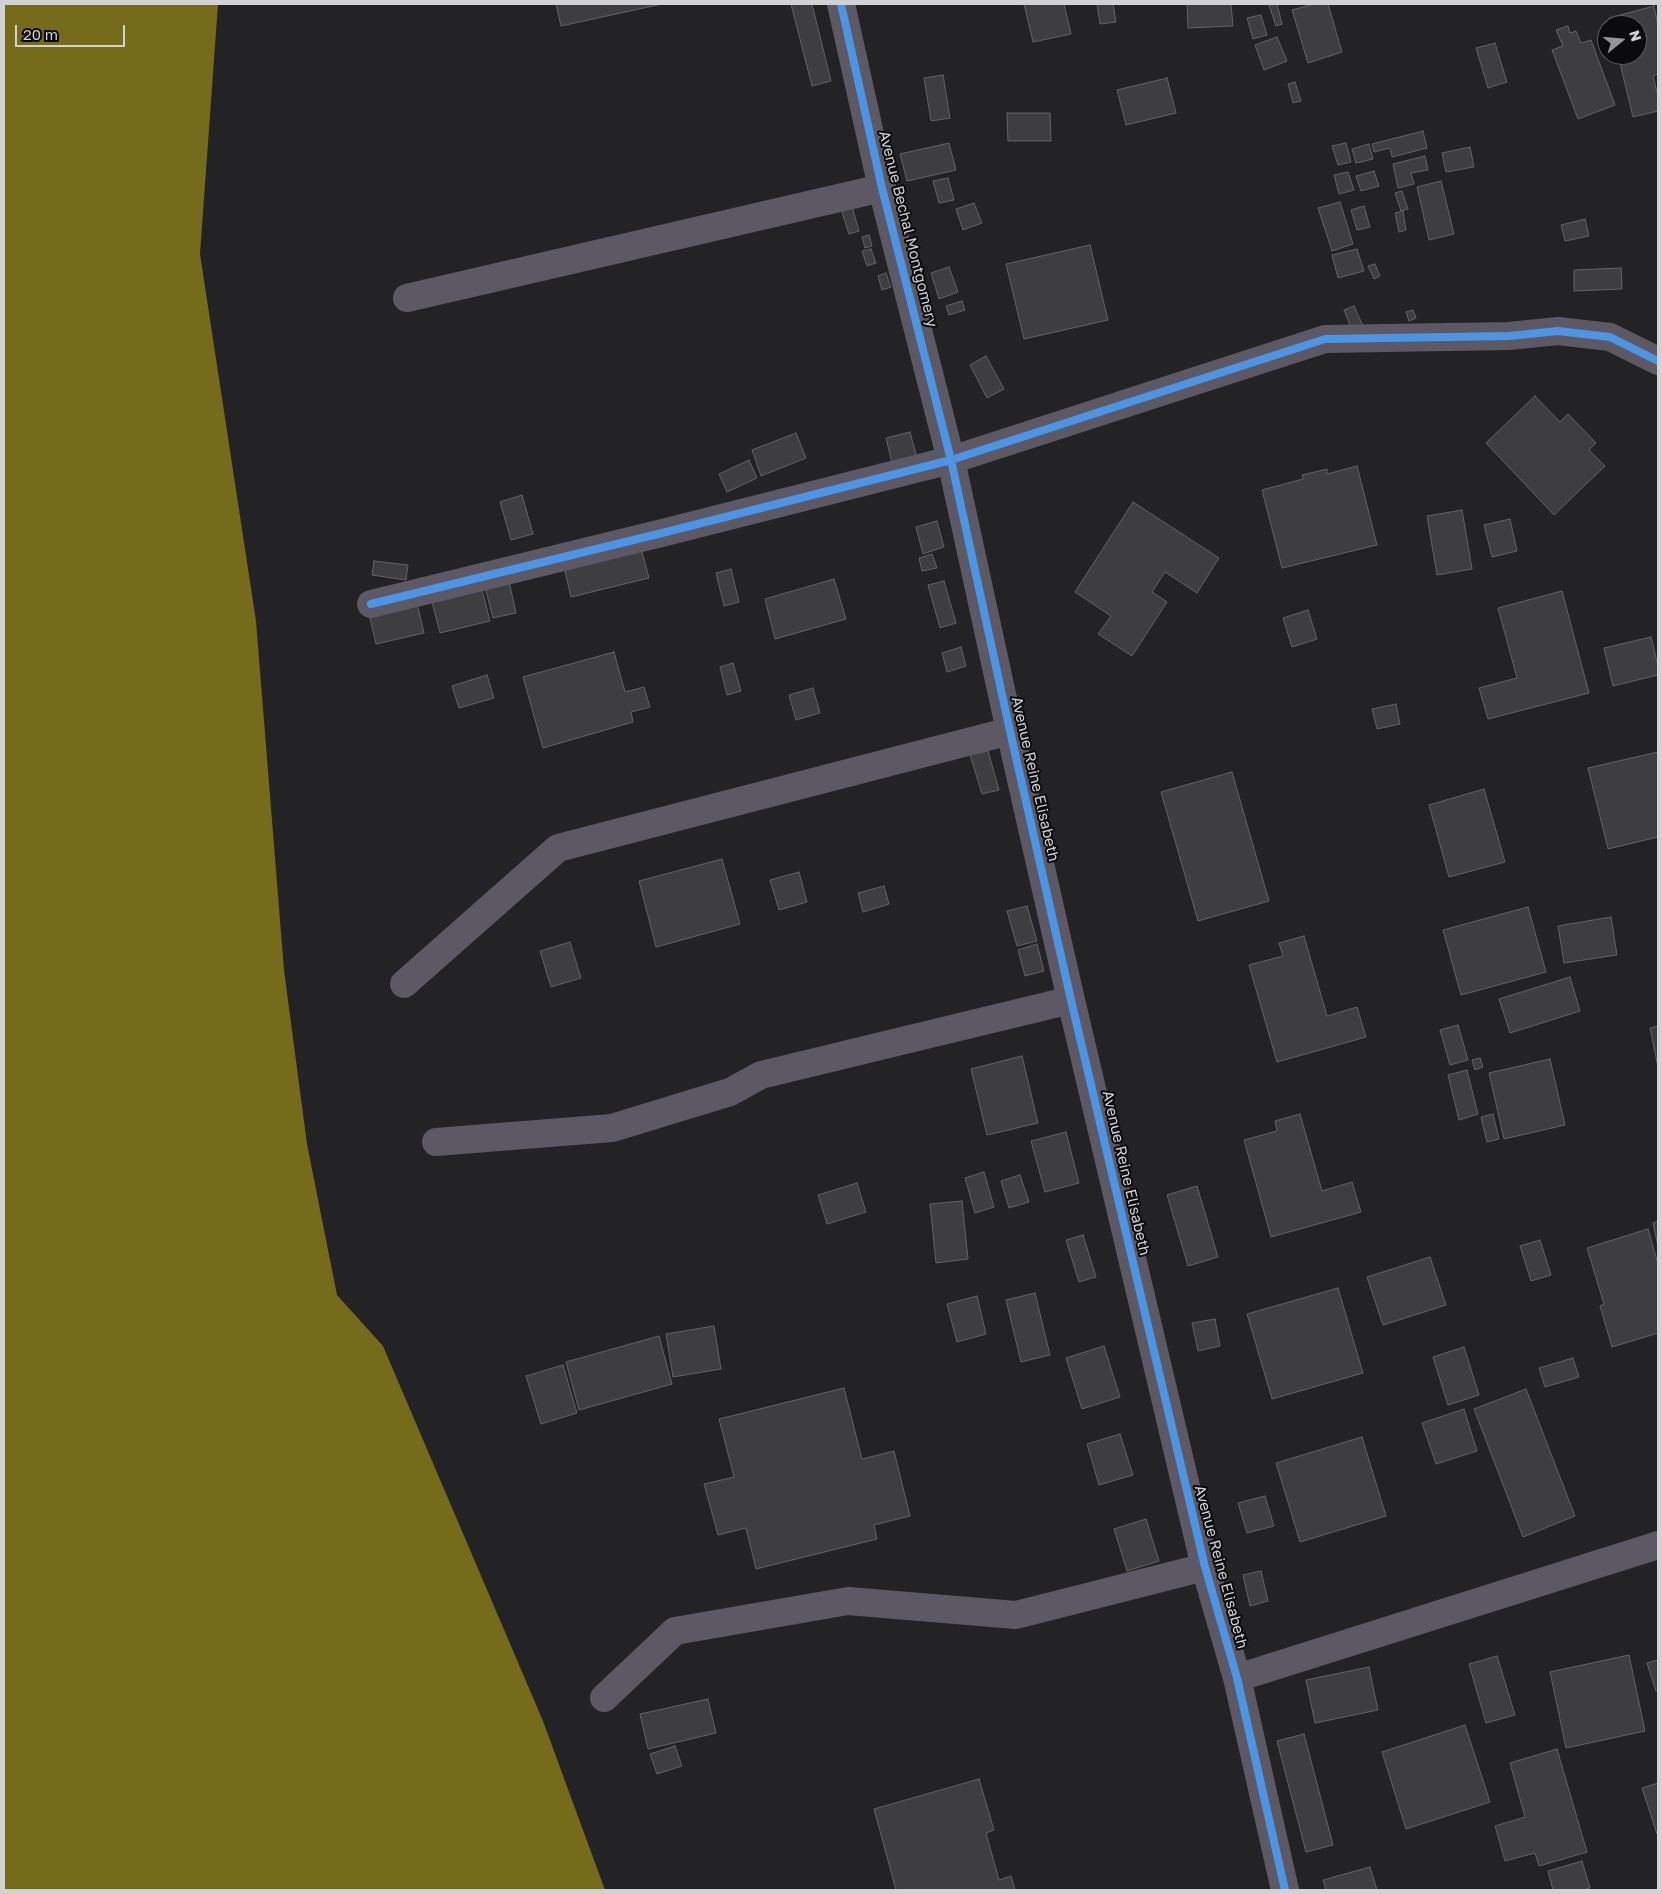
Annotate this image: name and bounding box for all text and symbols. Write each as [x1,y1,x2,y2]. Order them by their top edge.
scale bar [18,15,128,47]
north arrow [1597,15,1647,65]
text: 20 m [23,25,58,43]
text: N [1626,28,1646,43]
street label: Avenue Bechal Montgomery [875,129,941,329]
street label: Avenue Reine Elisabeth [1007,695,1063,863]
street label: Avenue Reine Elisabeth [1098,1089,1154,1257]
street label: Avenue Reine Elisabeth [1190,1483,1252,1651]

